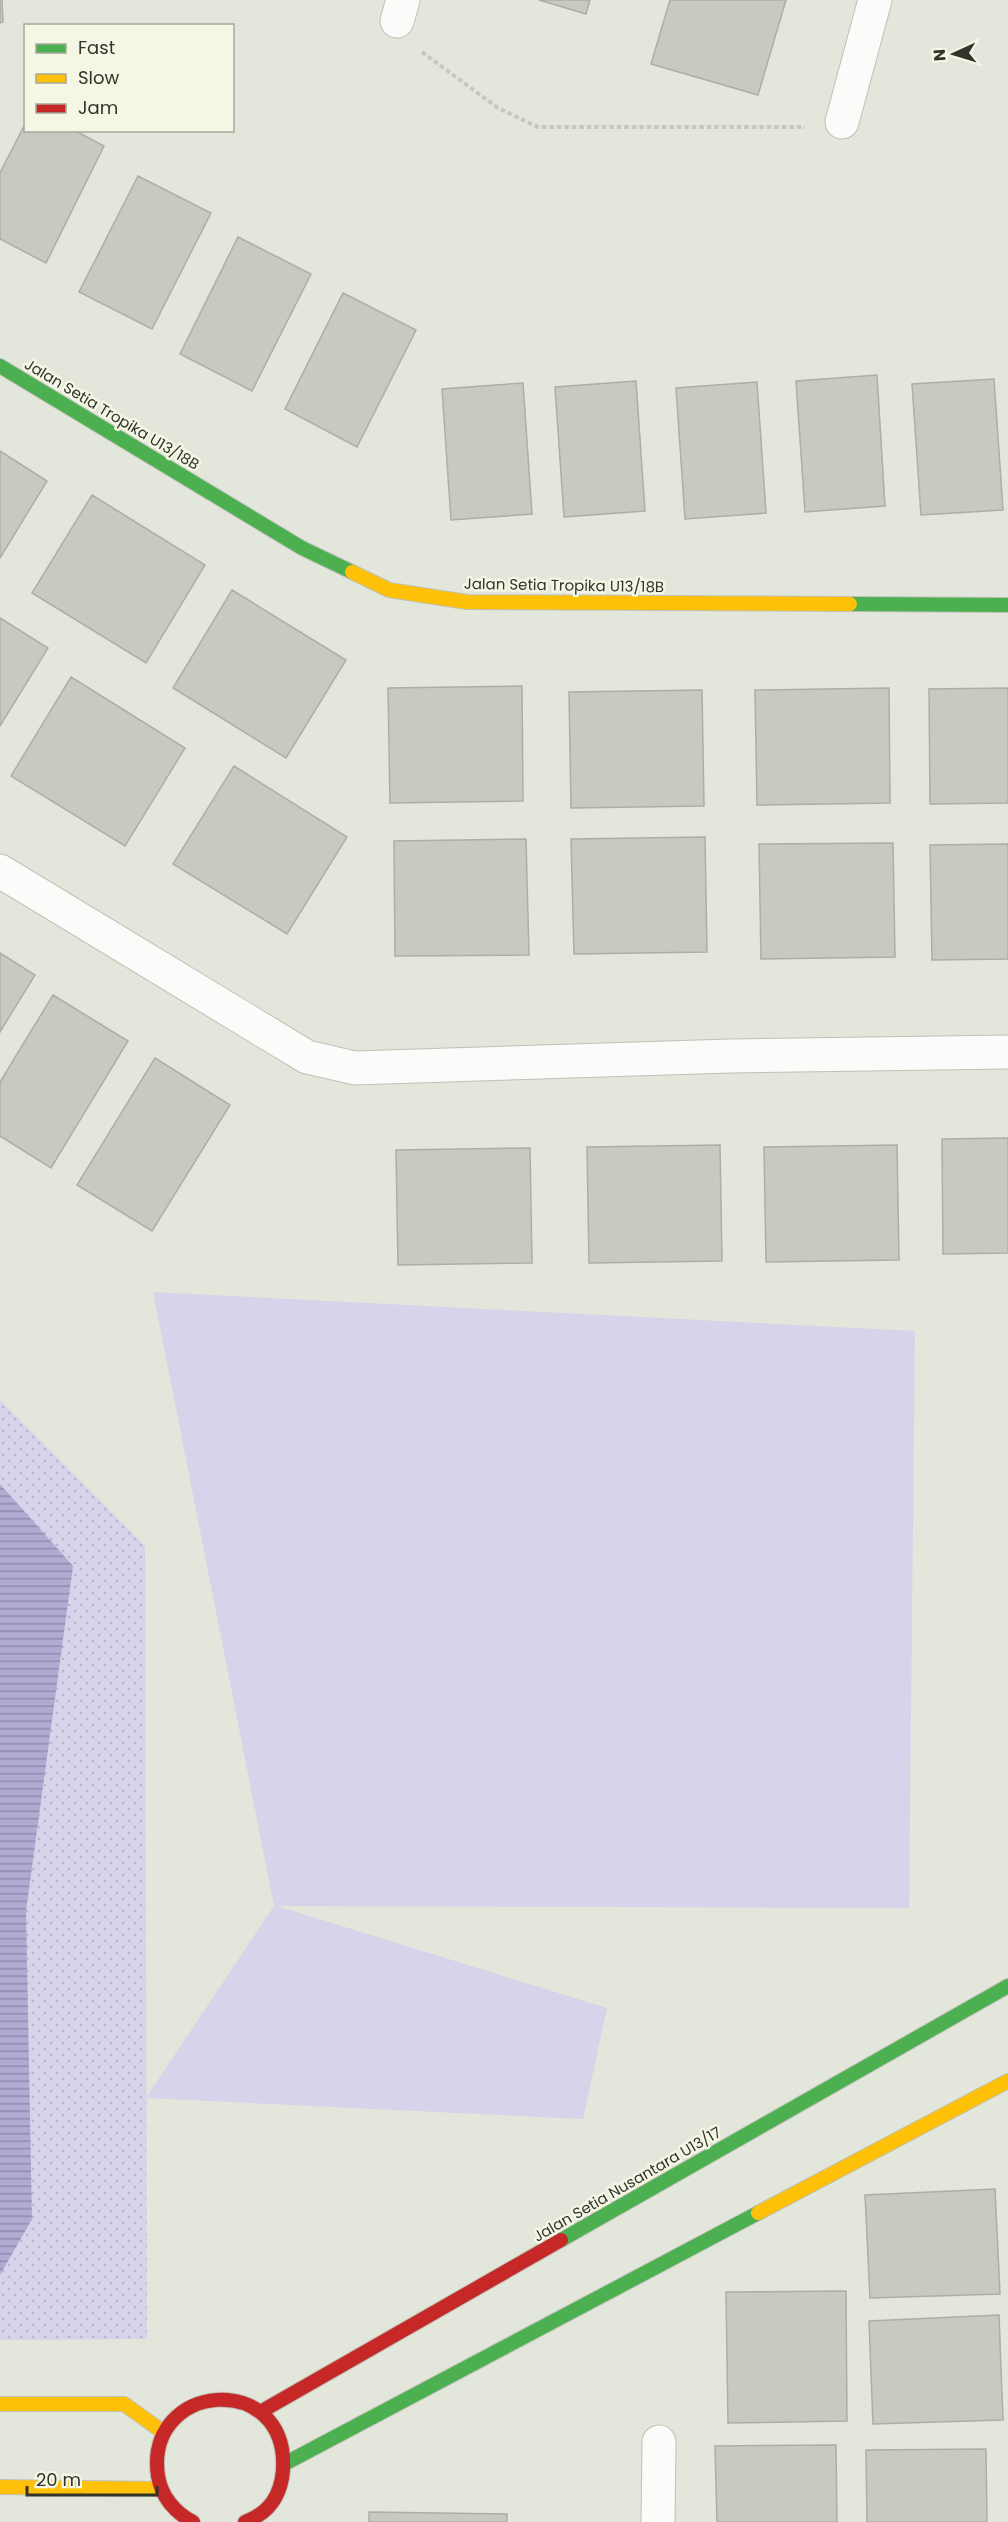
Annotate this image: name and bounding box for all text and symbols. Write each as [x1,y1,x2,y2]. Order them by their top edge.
legend [24,24,234,132]
north arrow [924,24,984,84]
text: Fast [78,35,115,60]
text: N [928,48,951,62]
text: Slow [78,65,120,90]
text: Jam [78,95,118,120]
street label: Jalan Setia Tropika U13/18B [21,353,203,475]
street label: Jalan Setia Tropika U13/18B [464,573,664,597]
street label: Jalan Setia Nusantara U13/17 [529,2121,725,2247]
scale bar [27,2459,158,2497]
text: 20 m [36,2467,81,2492]

